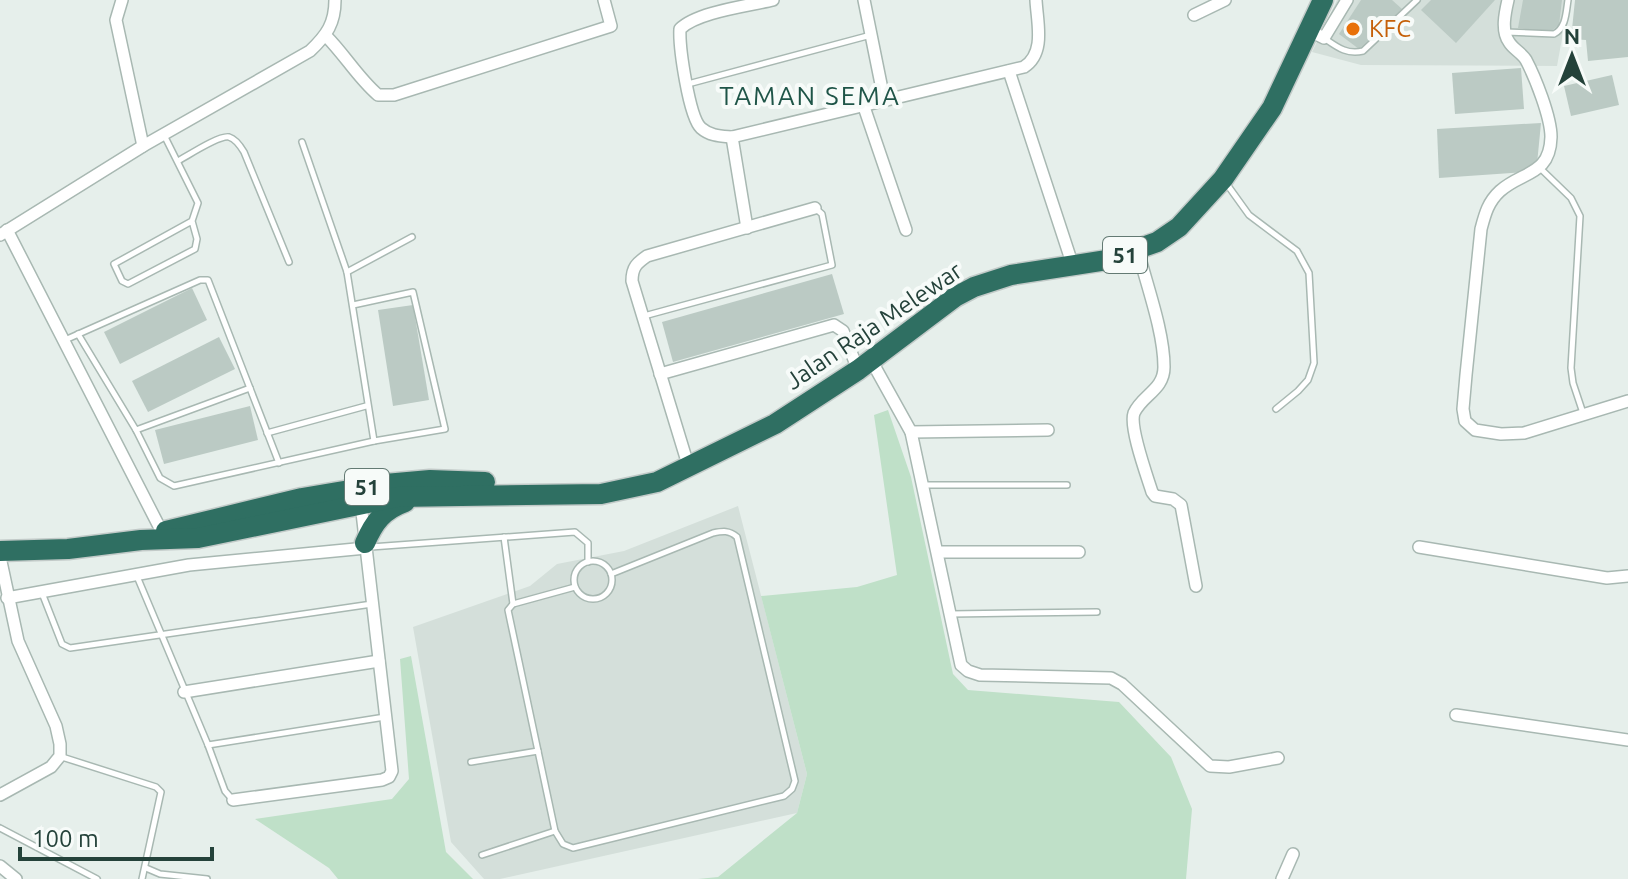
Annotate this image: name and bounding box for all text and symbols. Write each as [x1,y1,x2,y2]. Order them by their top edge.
place label: KFC [1369,15,1411,42]
north arrow [1532,16,1612,96]
marker: KFC [1344,20,1362,38]
text: N [1564,23,1580,48]
district label: TAMAN SEMA [719,81,901,110]
road number: 51 [1103,237,1147,273]
street label: Jalan Raja Melewar [781,257,967,395]
road number: 51 [345,469,389,505]
scale bar [20,811,212,861]
text: 100 m [32,825,99,852]

